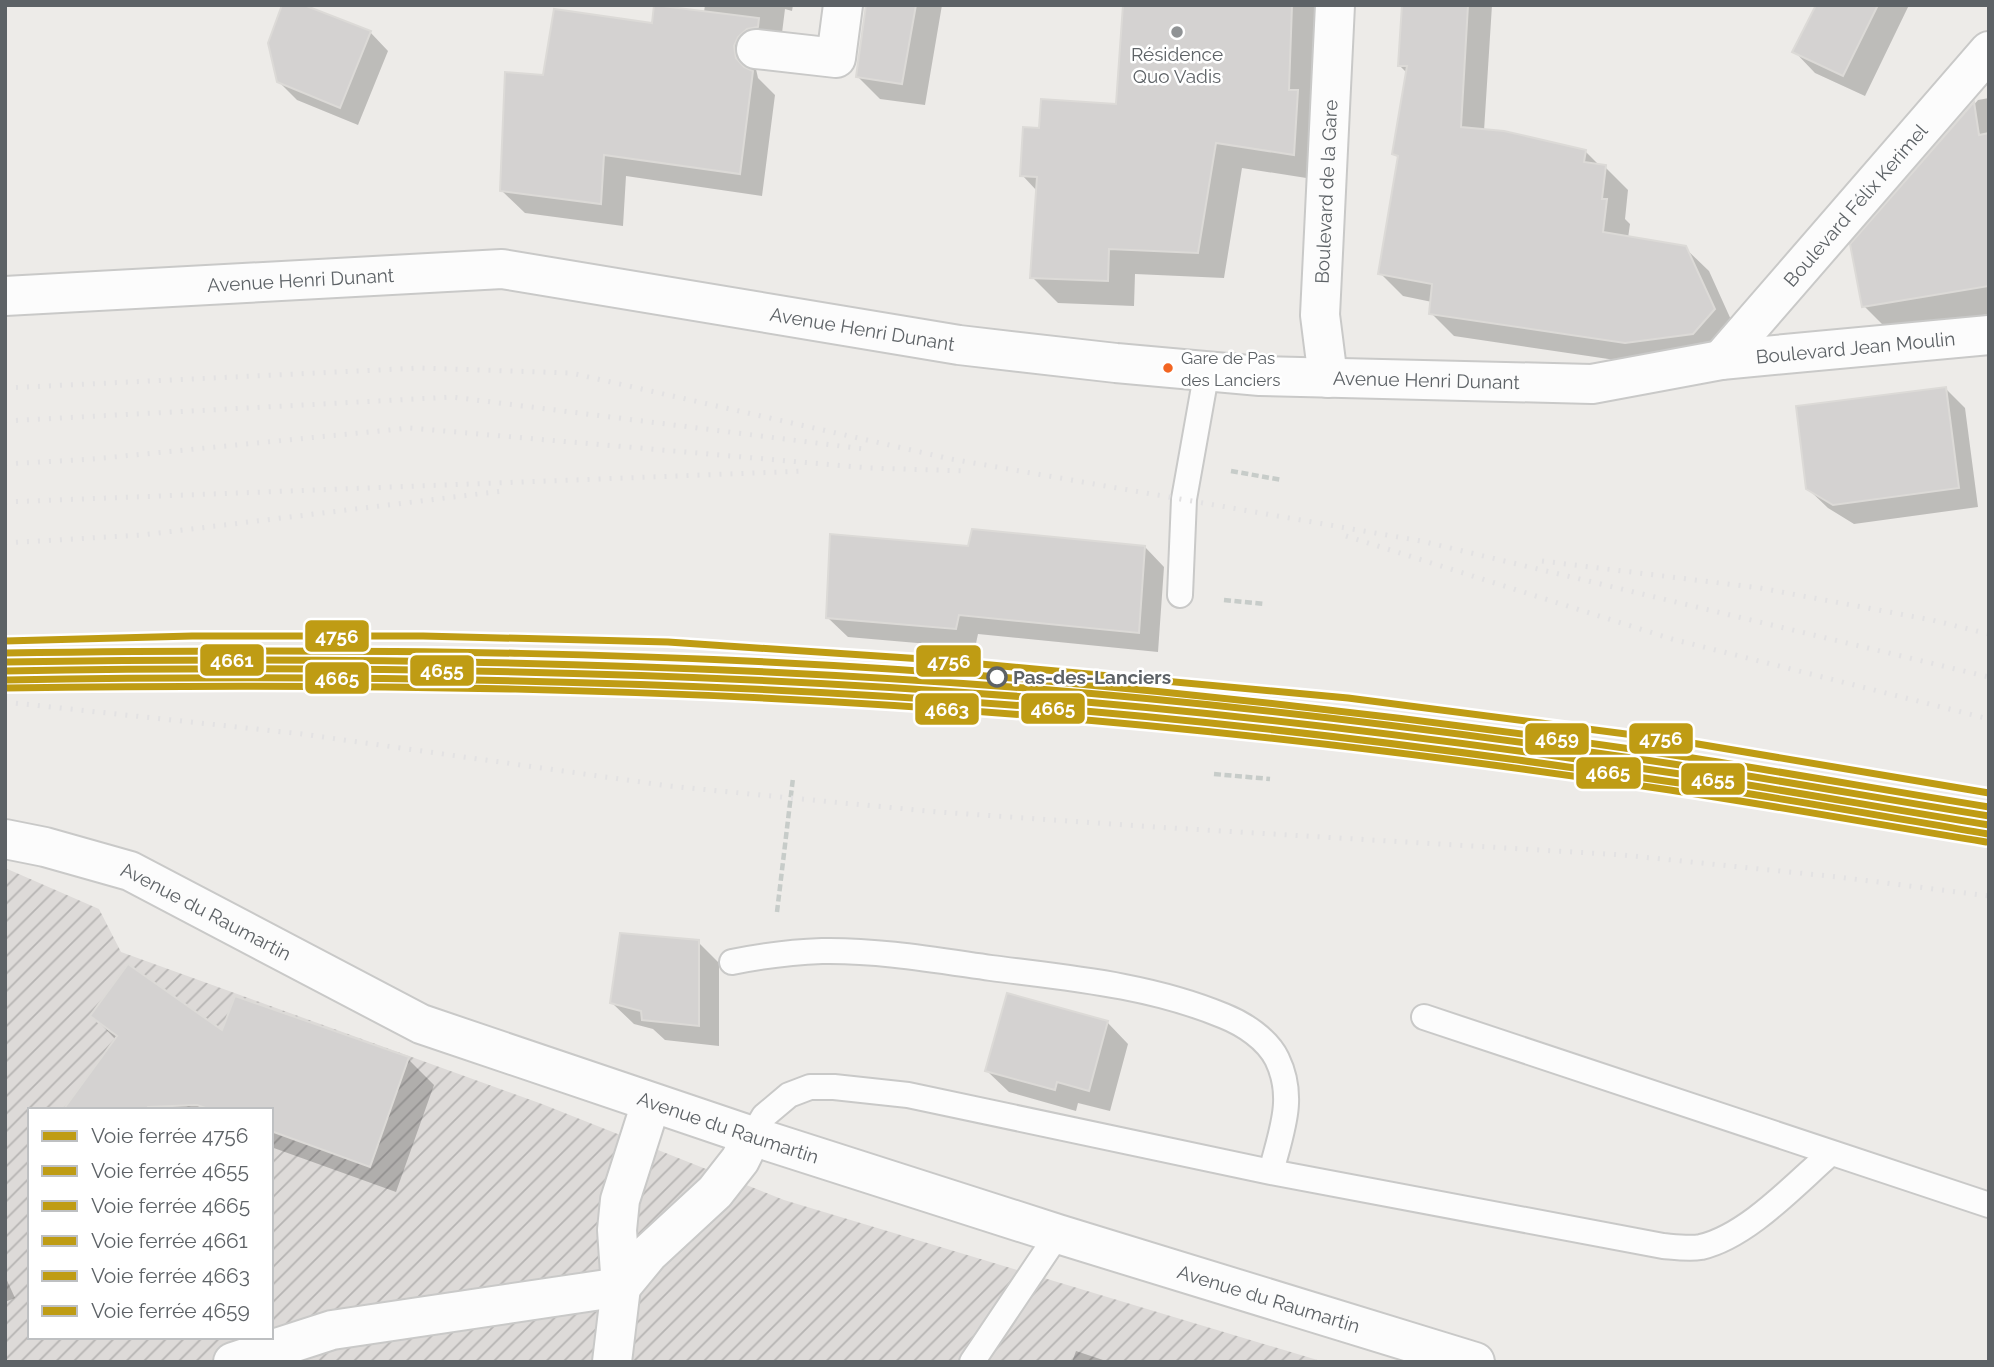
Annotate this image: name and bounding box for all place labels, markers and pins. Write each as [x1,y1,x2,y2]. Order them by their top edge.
marker: Résidence Quo Vadis [1169,24,1185,40]
place label: Résidence Quo Vadis [1131,43,1223,87]
place label: Gare de Pas des Lanciers [1181,348,1280,390]
marker: Gare de Pas des Lanciers [1161,361,1175,375]
place label: Pas-des-Lanciers [1013,666,1171,688]
marker: Pas-des-Lanciers [987,667,1007,687]

